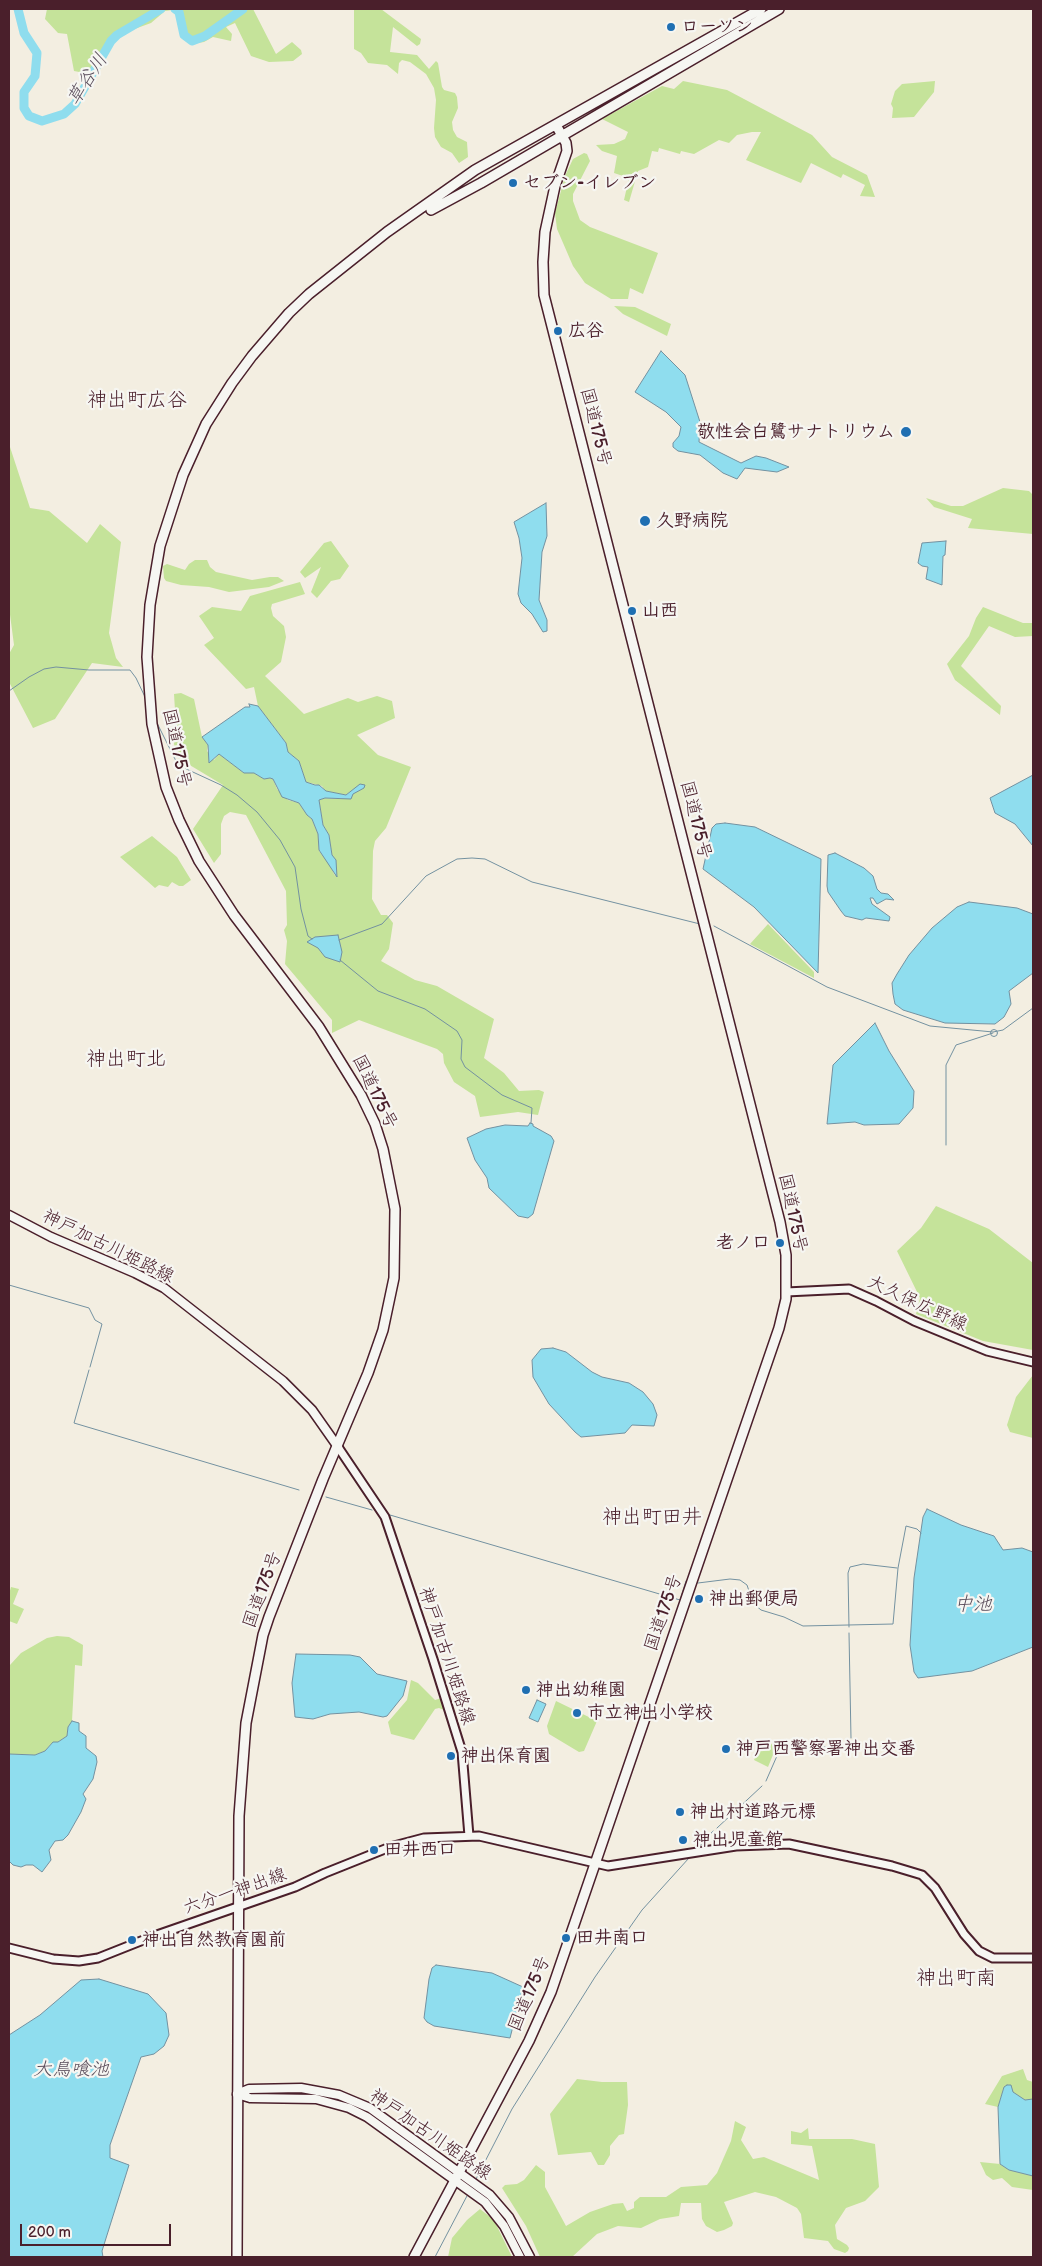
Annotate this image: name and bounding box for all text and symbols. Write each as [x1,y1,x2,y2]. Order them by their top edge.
place label: ローソン [681,16,753,38]
marker: ローソン [665,21,677,33]
water label: 草谷川 [63,50,113,110]
place label: セブン-イレブン [523,172,656,194]
marker: セブン-イレブン [507,177,519,189]
place label: 広谷 [568,320,604,342]
marker: 広谷 [552,325,564,337]
street label: 国道175号 [575,386,615,468]
district label: 神出町広谷 [87,389,187,413]
place label: 敬性会白鷺サナトリウム [697,421,895,443]
marker: 敬性会白鷺サナトリウム [899,425,913,439]
place label: 久野病院 [656,510,728,532]
marker: 久野病院 [638,514,652,528]
place label: 山西 [642,600,678,622]
marker: 山西 [626,605,638,617]
street label: 国道175号 [157,707,195,789]
street label: 国道175号 [675,779,715,861]
district label: 神出町北 [86,1048,166,1072]
street label: 国道175号 [347,1051,401,1133]
street label: 国道175号 [773,1172,811,1254]
street label: 神戸加古川姫路線 [39,1206,177,1288]
place label: 老ノ口 [716,1232,770,1254]
marker: 老ノ口 [774,1237,786,1249]
street label: 大久保広野線 [863,1271,971,1337]
district label: 神出町田井 [602,1506,702,1530]
street label: 国道175号 [239,1549,287,1631]
street label: 国道175号 [641,1572,687,1654]
street label: 神戸加古川姫路線 [413,1584,479,1728]
place label: 神出郵便局 [709,1588,799,1610]
marker: 神出郵便局 [693,1593,705,1605]
water label: 中池 [954,1594,992,1616]
place label: 神出幼稚園 [536,1679,626,1701]
marker: 神出幼稚園 [520,1684,532,1696]
place label: 市立神出小学校 [587,1702,713,1724]
marker: 市立神出小学校 [571,1707,583,1719]
place label: 神戸西警察署神出交番 [736,1738,916,1760]
marker: 神戸西警察署神出交番 [720,1743,732,1755]
place label: 神出保育園 [461,1745,551,1767]
marker: 神出保育園 [445,1750,457,1762]
place label: 神出村道路元標 [690,1801,816,1823]
marker: 神出村道路元標 [674,1806,686,1818]
place label: 神出児童館 [693,1829,783,1851]
marker: 神出児童館 [677,1834,689,1846]
place label: 田井西口 [384,1839,456,1861]
marker: 田井西口 [368,1844,380,1856]
street label: 六分一神出線 [180,1864,290,1920]
place label: 田井南口 [576,1927,648,1949]
place label: 神出自然教育園前 [142,1929,286,1951]
marker: 田井南口 [560,1932,572,1944]
marker: 神出自然教育園前 [126,1934,138,1946]
street label: 国道175号 [504,1953,556,2035]
district label: 神出町南 [916,1967,996,1991]
water label: 大鳥喰池 [33,2059,109,2081]
street label: 神戸加古川姫路線 [365,2085,495,2185]
scale bar [22,2214,174,2246]
text: 200 m [28,2223,71,2242]

